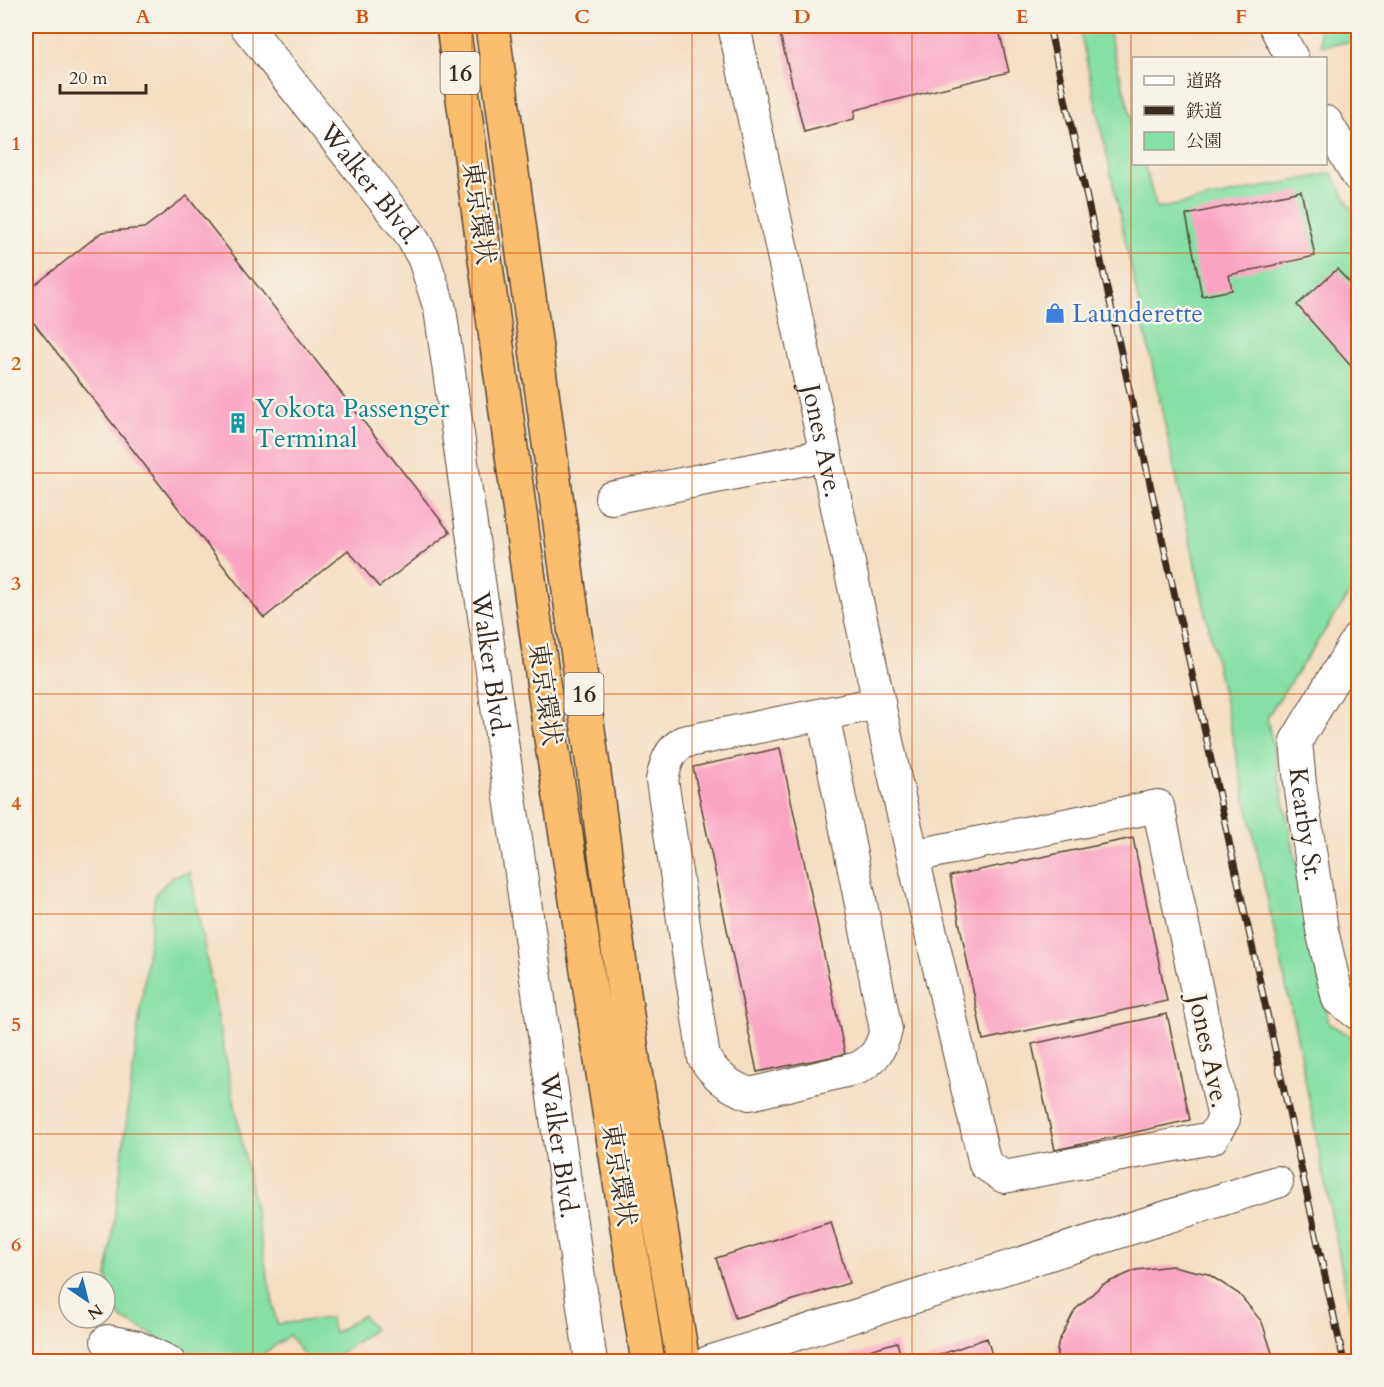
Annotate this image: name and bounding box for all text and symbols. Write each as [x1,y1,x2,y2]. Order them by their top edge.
text: A [135,3,151,30]
text: B [355,3,369,30]
text: C [574,3,590,30]
text: D [793,3,811,30]
text: E [1016,3,1028,30]
text: F [1235,3,1247,30]
road number: 16 [440,52,480,94]
scale bar [60,57,146,95]
legend [1132,57,1327,165]
text: 20 m [69,66,108,91]
text: 道路 [1186,69,1222,94]
text: 鉄道 [1186,99,1222,124]
street label: Walker Blvd. [311,114,430,251]
text: 公園 [1186,129,1222,154]
text: 1 [11,130,21,157]
street label: 東京環状 [454,159,504,267]
place label: Launderette [1072,296,1203,331]
shop icon: Launderette [1043,301,1067,325]
text: 2 [11,350,21,377]
street label: Jones Ave. [793,377,852,501]
place label: Yokota Passenger Terminal [255,391,450,456]
building icon: Yokota Passenger Terminal [226,411,250,435]
text: 3 [11,570,21,597]
street label: Walker Blvd. [463,588,519,739]
street label: 東京環状 [520,640,570,748]
road number: 16 [564,673,604,715]
street label: Kearby St. [1281,766,1332,883]
text: 4 [11,790,21,817]
street label: Jones Ave. [1179,987,1238,1111]
text: 5 [11,1011,21,1038]
street label: Walker Blvd. [532,1069,588,1220]
street label: 東京環状 [594,1121,644,1229]
text: 6 [11,1231,21,1258]
north arrow [57,1270,117,1330]
text: N [83,1298,107,1325]

